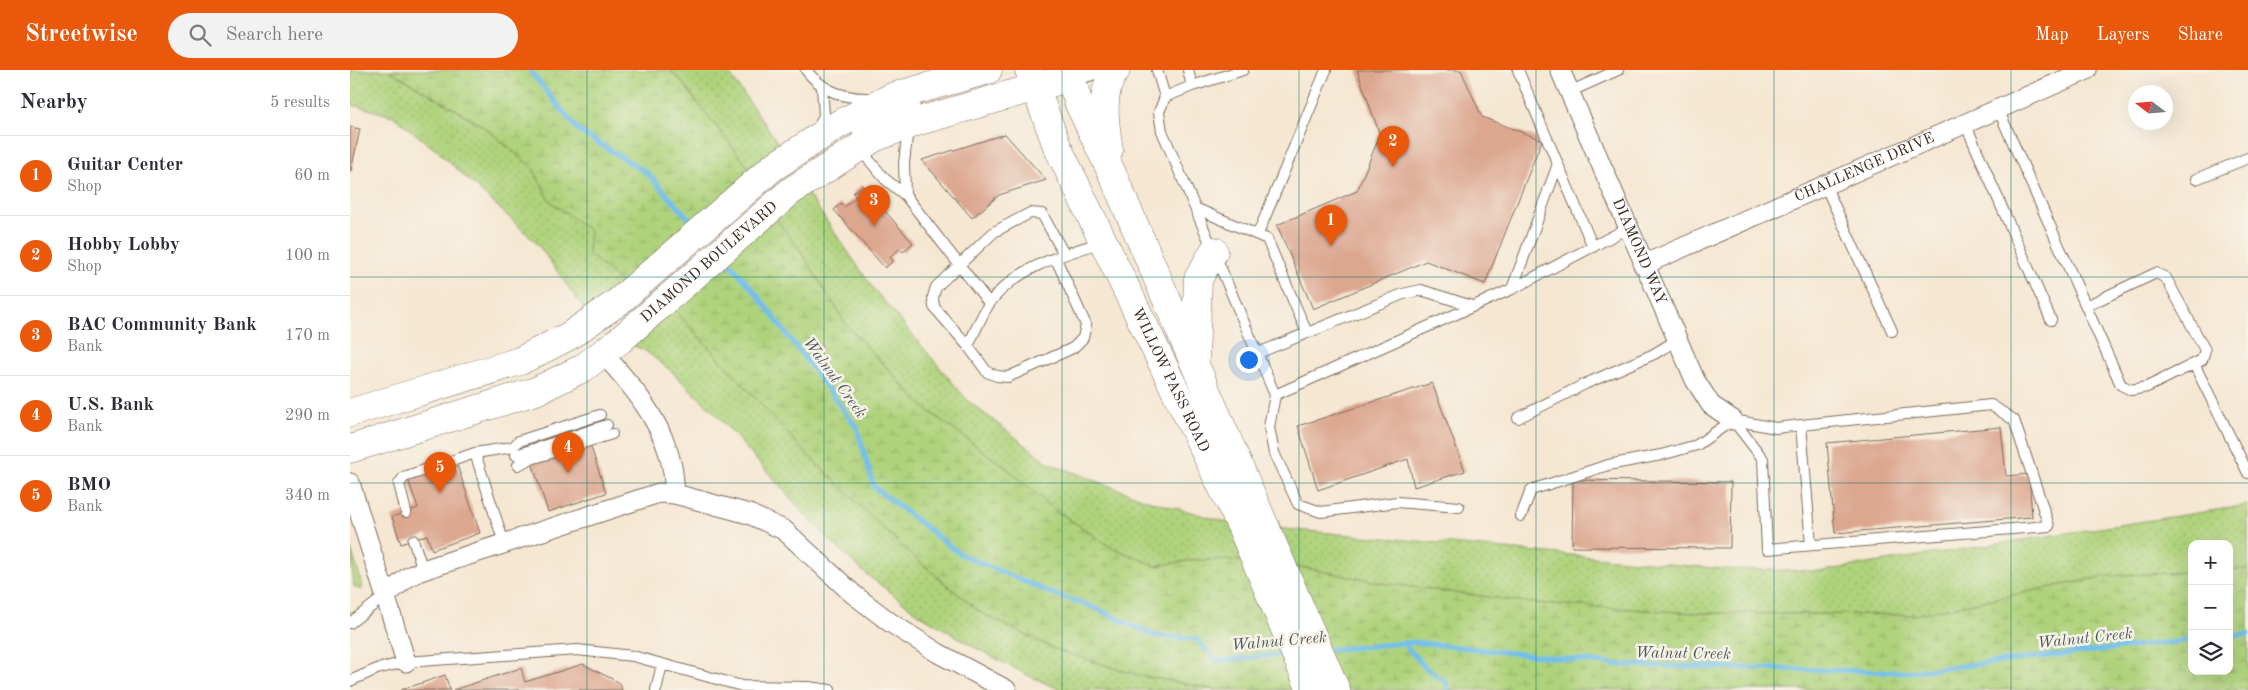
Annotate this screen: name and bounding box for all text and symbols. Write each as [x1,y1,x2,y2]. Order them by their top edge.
search box [168,13,518,58]
icon: search [186,21,214,49]
text: Streetwise [25,23,138,47]
text: Search here [226,26,323,45]
text: Map [2035,26,2069,44]
text: Layers [2097,26,2149,44]
text: Share [2177,26,2223,44]
north arrow [2128,85,2173,130]
text: Nearby [20,92,88,113]
text: 5 results [270,95,330,111]
pin: 2 [1377,126,1409,167]
street label: CHALLENGE DRIVE [1792,130,1937,205]
text: Guitar Center [67,156,183,175]
text: 1 [31,168,41,184]
text: 60 m [294,168,330,184]
text: Shop [67,179,102,195]
pin: 3 [858,185,890,226]
street label: DIAMOND WAY [1609,196,1669,307]
street label: DIAMOND BOULEVARD [638,199,780,326]
pin: 1 [1315,205,1347,246]
text: Hobby Lobby [67,236,180,255]
text: 2 [31,248,41,264]
text: 100 m [285,248,330,264]
text: Shop [67,259,102,275]
street label: WILLOW PASS ROAD [1129,305,1212,455]
text: BAC Community Bank [67,316,257,335]
text: 3 [31,328,41,344]
text: 170 m [285,328,330,344]
water label: Walnut Creek [799,335,869,422]
text: Bank [67,339,103,355]
your location [1236,347,1262,373]
text: U.S. Bank [67,396,154,415]
text: 4 [31,408,41,424]
text: 290 m [285,408,330,424]
text: Bank [67,419,103,435]
pin: 4 [552,432,584,473]
pin: 5 [424,452,456,493]
text: BMO [67,476,111,495]
text: 5 [31,488,41,504]
text: 340 m [285,488,330,504]
text: Bank [67,499,103,515]
map controls [2188,540,2233,675]
button: + [2188,540,2233,585]
button: − [2188,585,2233,630]
water label: Walnut Creek [2037,626,2134,652]
water label: Walnut Creek [1231,630,1327,654]
button: layers [2188,630,2233,675]
water label: Walnut Creek [1635,645,1731,663]

